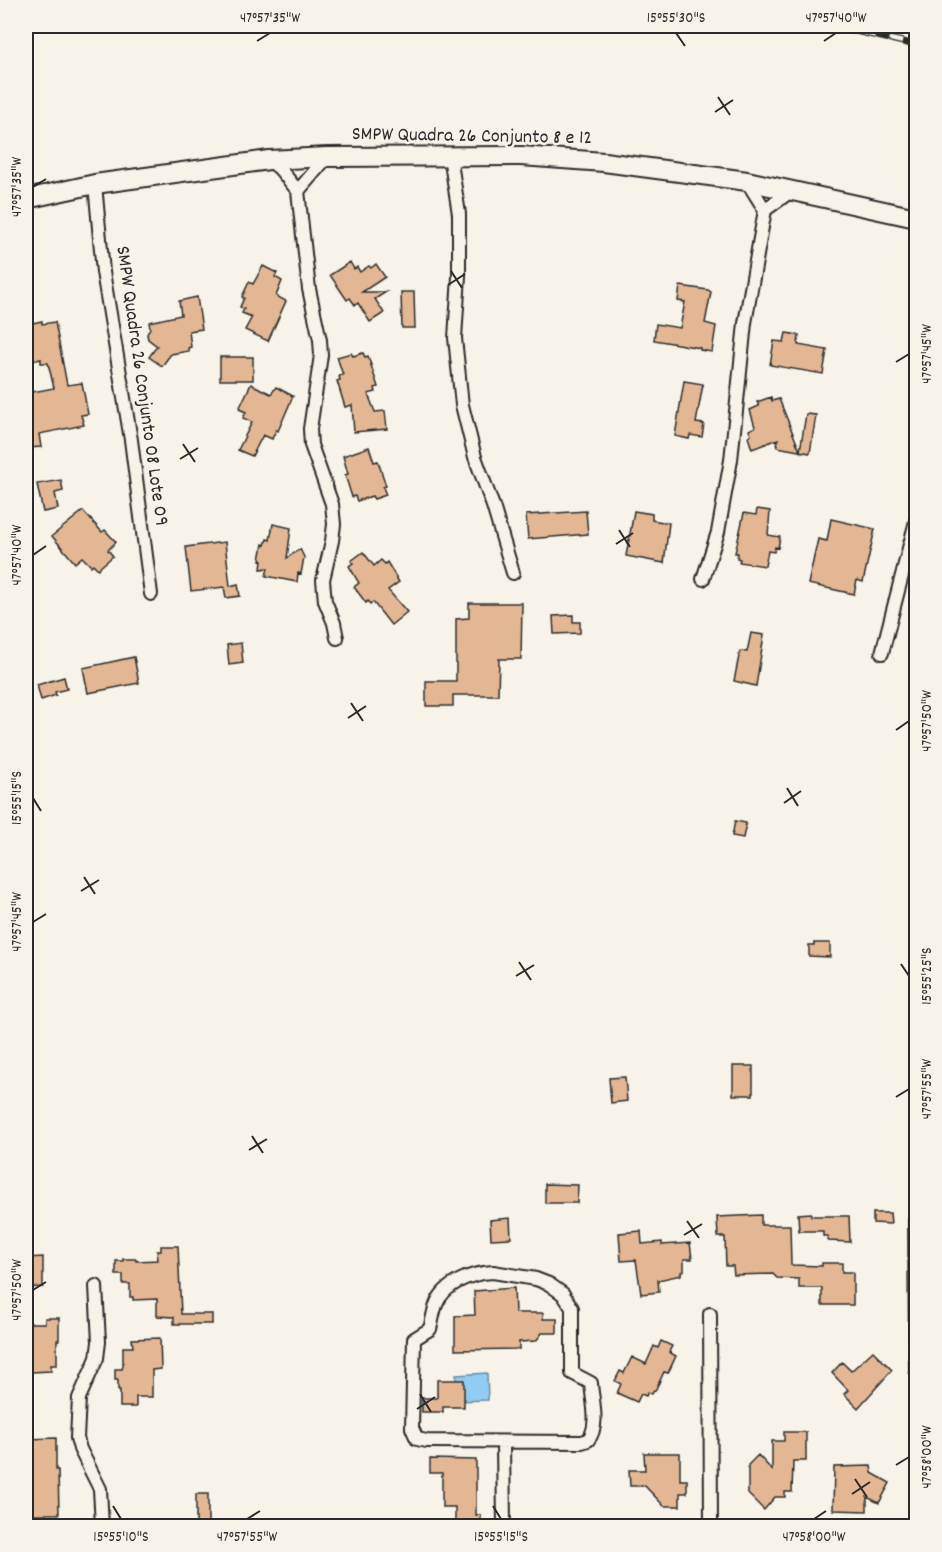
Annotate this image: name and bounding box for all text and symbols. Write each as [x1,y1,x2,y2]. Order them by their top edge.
text: 47°57'35"W [240,8,300,30]
text: 15°55'30"S [647,8,705,30]
text: 47°57'40"W [806,8,867,30]
street label: SMPW Quadra 26 Conjunto 8 e 12 [352,121,592,153]
text: 47°57'35"W [7,157,29,217]
street label: SMPW Quadra 26 Conjunto 08 Lote 09 [107,244,175,528]
text: 47°57'45"W [917,324,939,384]
text: 47°57'40"W [7,524,29,585]
text: 47°57'50"W [917,690,939,752]
text: 15°55'15"S [7,771,29,825]
text: 47°57'45"W [7,892,29,952]
text: 15°55'25"S [917,947,939,1005]
text: 47°57'55"W [917,1058,939,1119]
text: 47°57'50"W [7,1259,29,1321]
text: 47°58'00"W [917,1425,939,1489]
text: 15°55'10"S [93,1527,149,1549]
text: 47°57'55"W [217,1527,278,1549]
text: 15°55'15"S [474,1527,528,1549]
text: 47°58'00"W [782,1527,846,1549]

